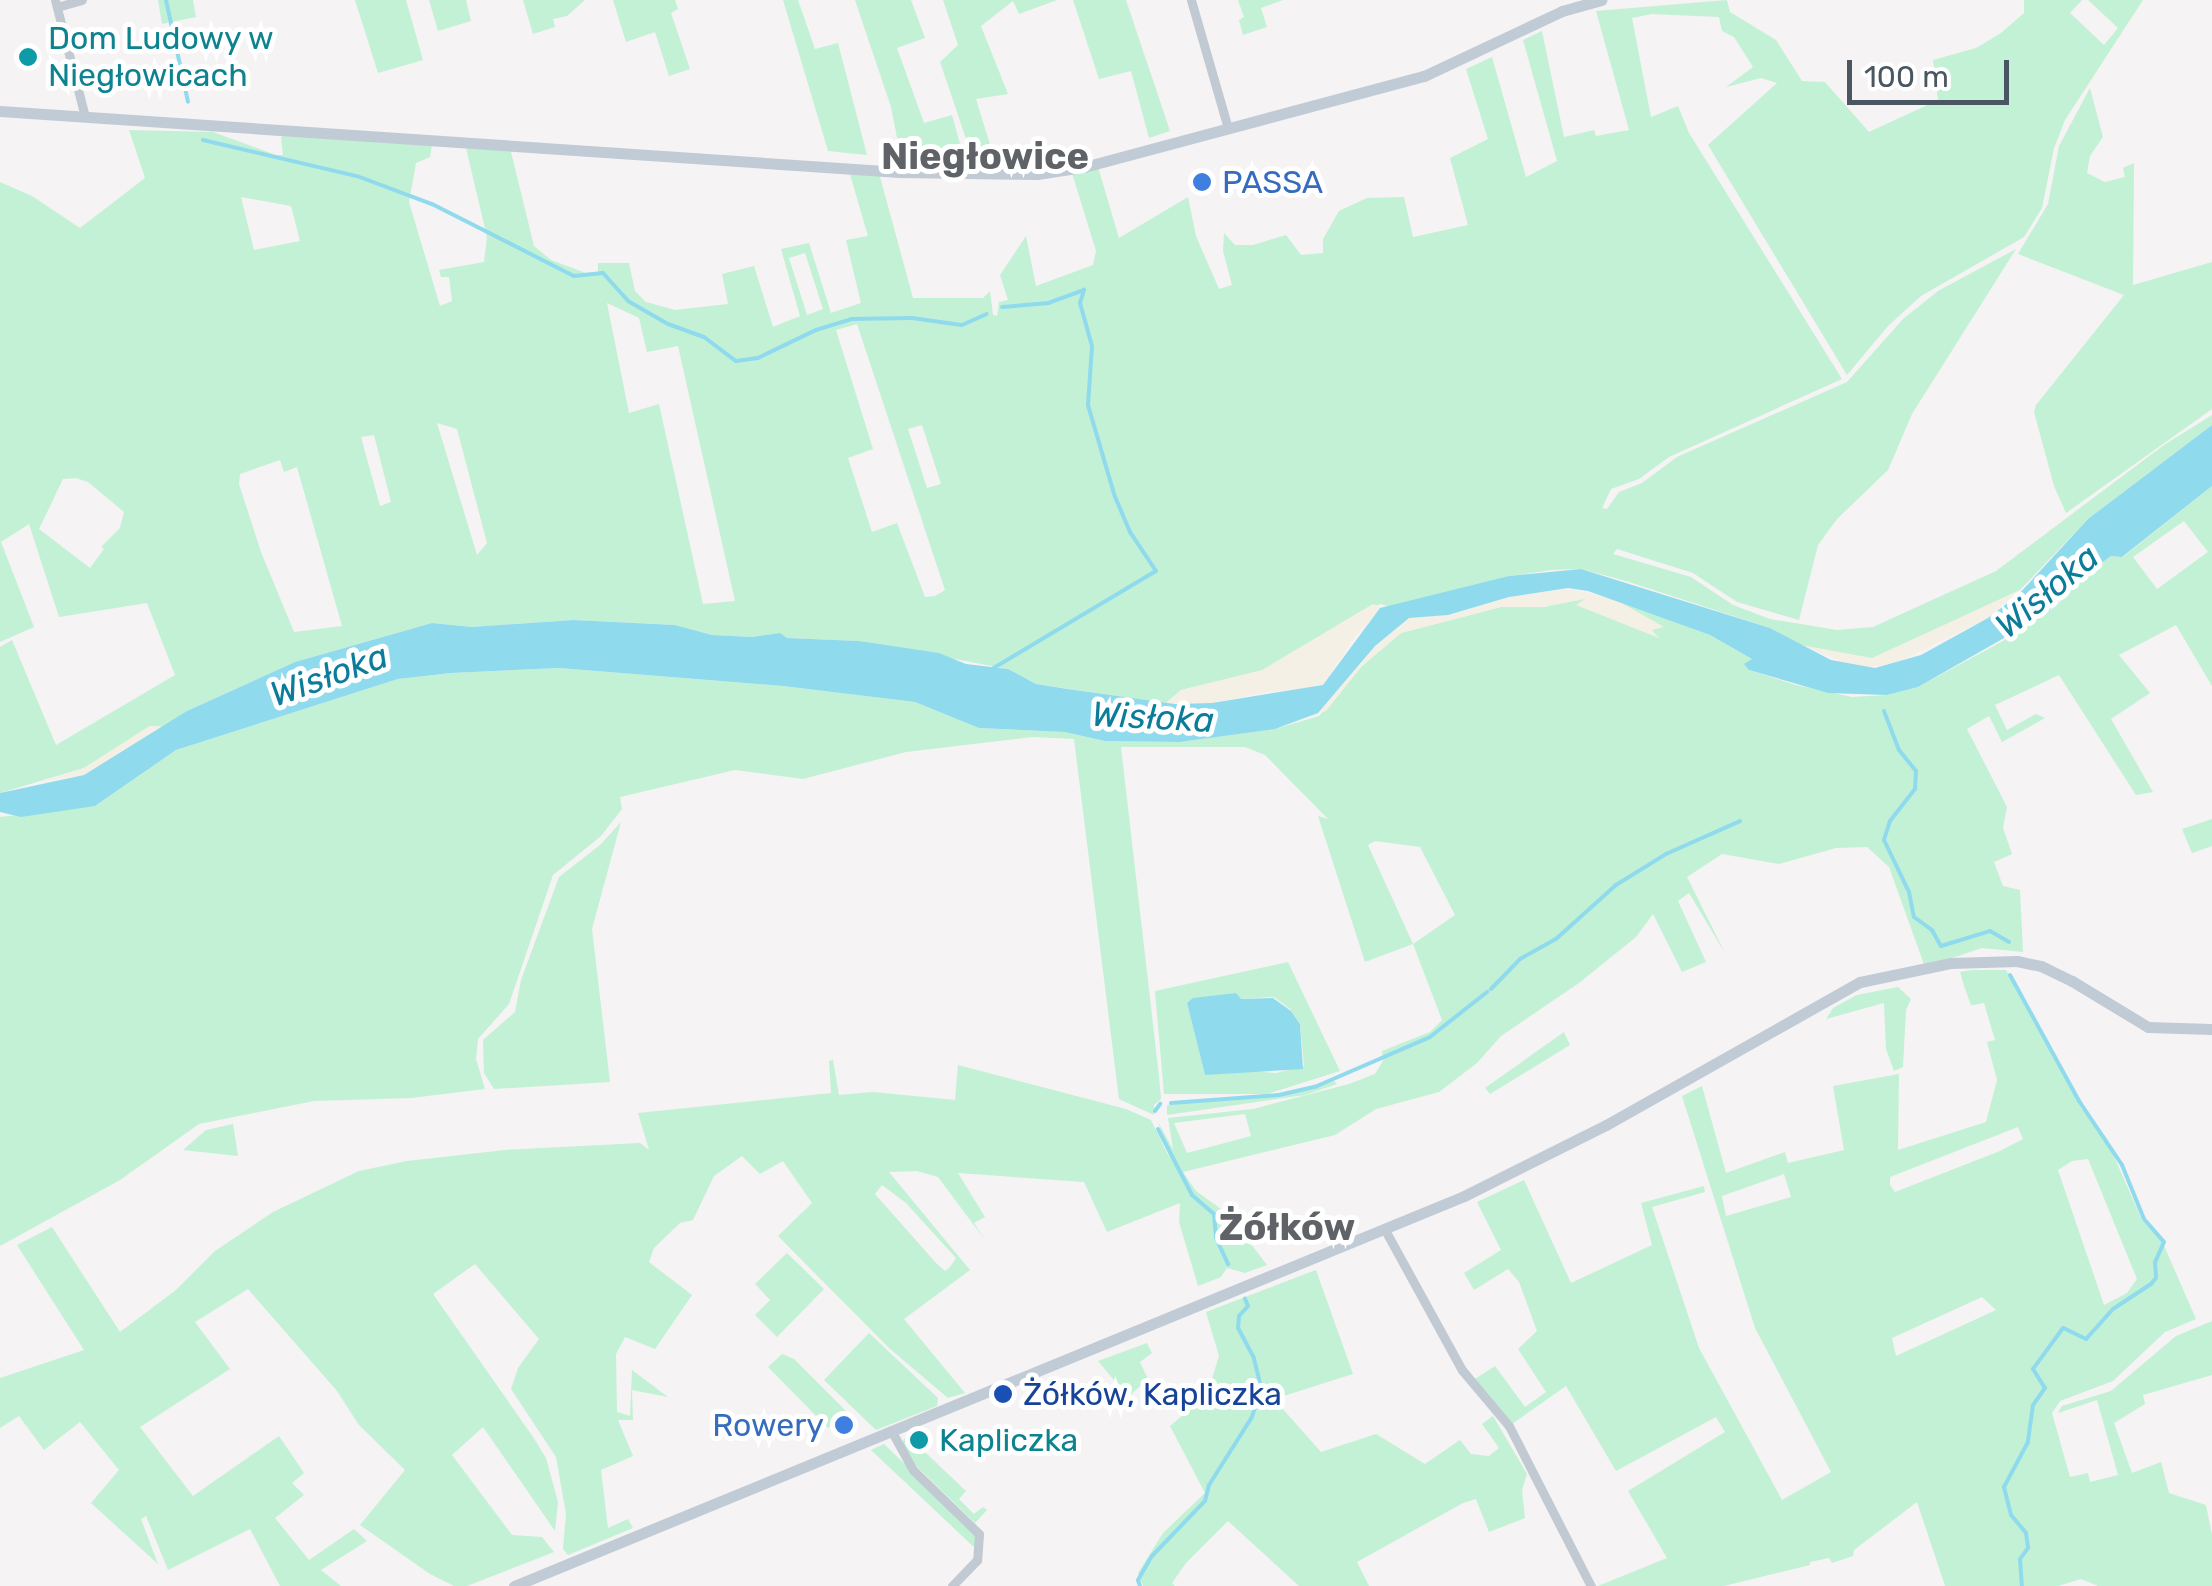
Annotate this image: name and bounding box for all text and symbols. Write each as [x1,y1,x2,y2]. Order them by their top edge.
place label: Dom Ludowy w Niegłowicach [48,20,275,95]
scale bar [1852,40,2014,102]
marker: Dom Ludowy w Niegłowicach [17,46,39,68]
text: 100 m [1864,59,1949,95]
district label: Niegłowice [881,134,1089,180]
place label: PASSA [1222,163,1323,201]
marker: PASSA [1191,171,1213,193]
water label: Wisłoka [1987,536,2107,646]
water label: Wisłoka [264,634,394,716]
water label: Wisłoka [1091,693,1215,741]
district label: Żółków [1219,1205,1355,1251]
place label: Żółków, Kapliczka [1023,1375,1282,1413]
marker: Żółków, Kapliczka [992,1383,1014,1405]
place label: Rowery [712,1406,824,1444]
marker: Rowery [833,1414,855,1436]
place label: Kapliczka [939,1421,1078,1459]
marker: Kapliczka [908,1429,930,1451]

